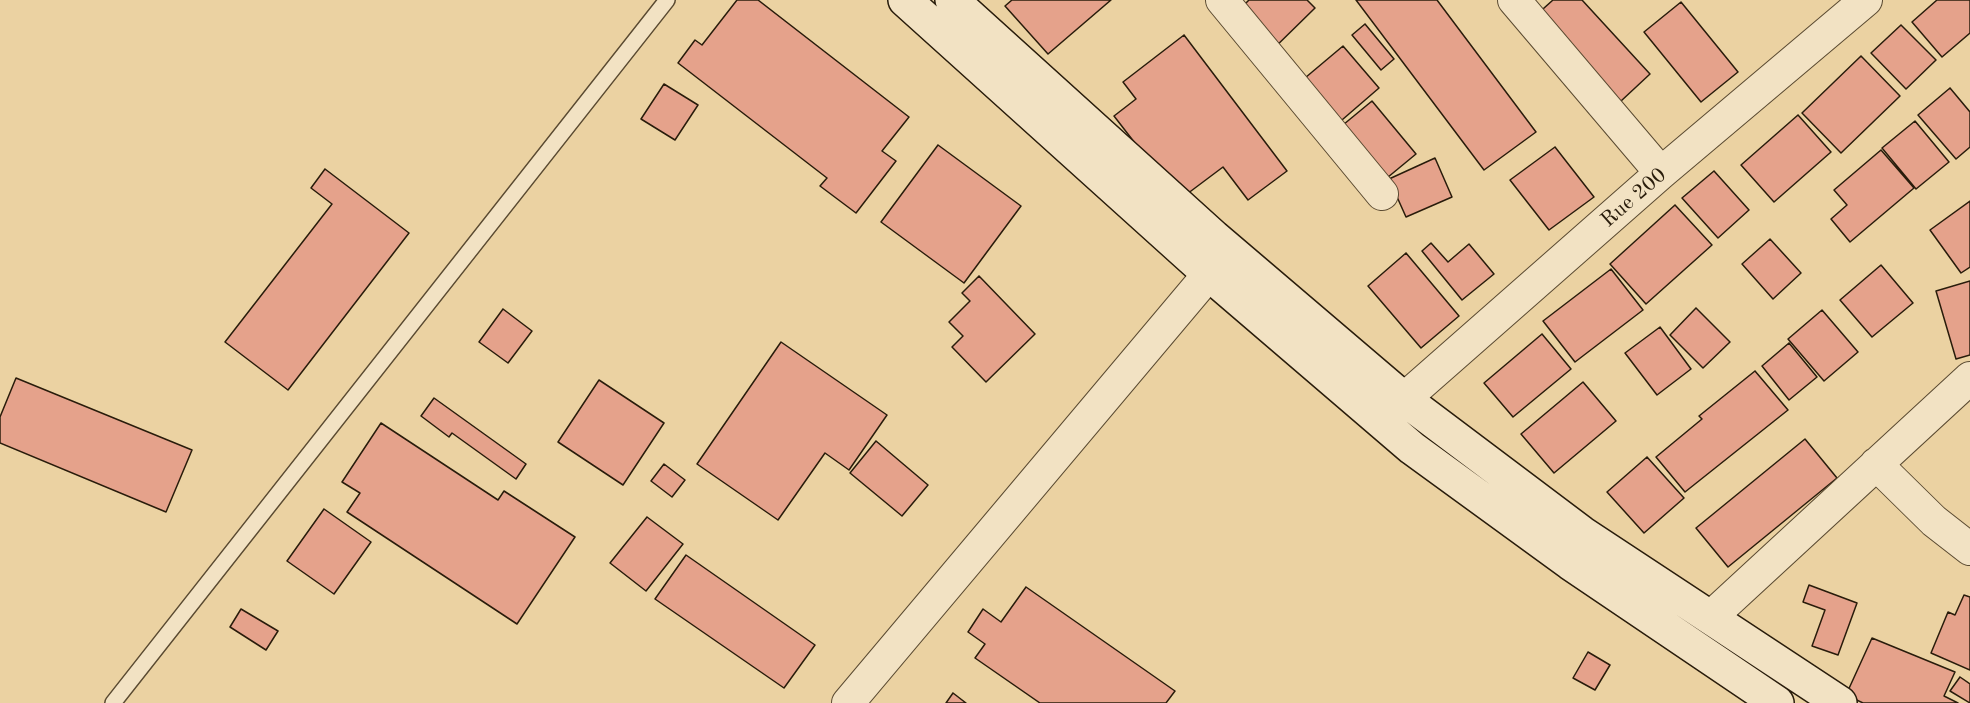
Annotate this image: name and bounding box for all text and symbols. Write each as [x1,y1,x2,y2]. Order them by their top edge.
street label: Rue 200 [1596,163,1672,233]

